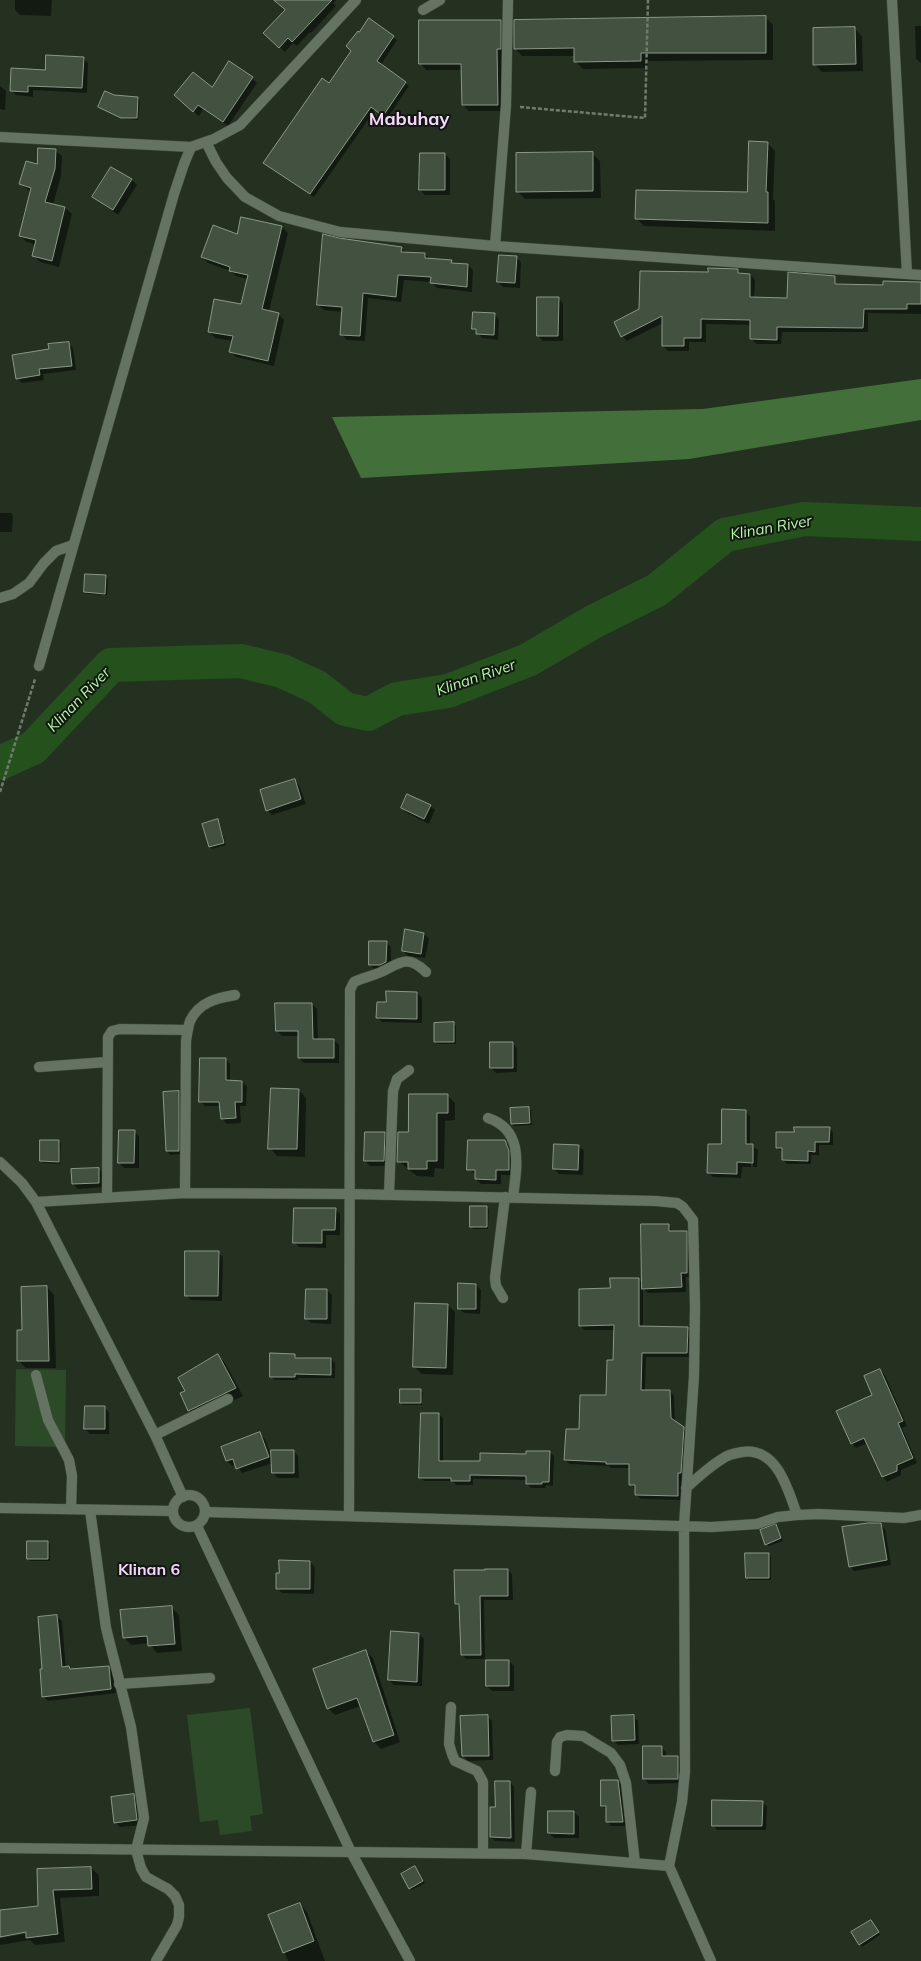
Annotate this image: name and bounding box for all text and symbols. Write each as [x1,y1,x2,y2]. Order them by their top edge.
district label: Mabuhay [369,109,449,131]
water label: Klinan River [729,512,813,544]
water label: Klinan River [434,656,518,700]
water label: Klinan River [44,664,114,736]
district label: Klinan 6 [118,1560,180,1580]

